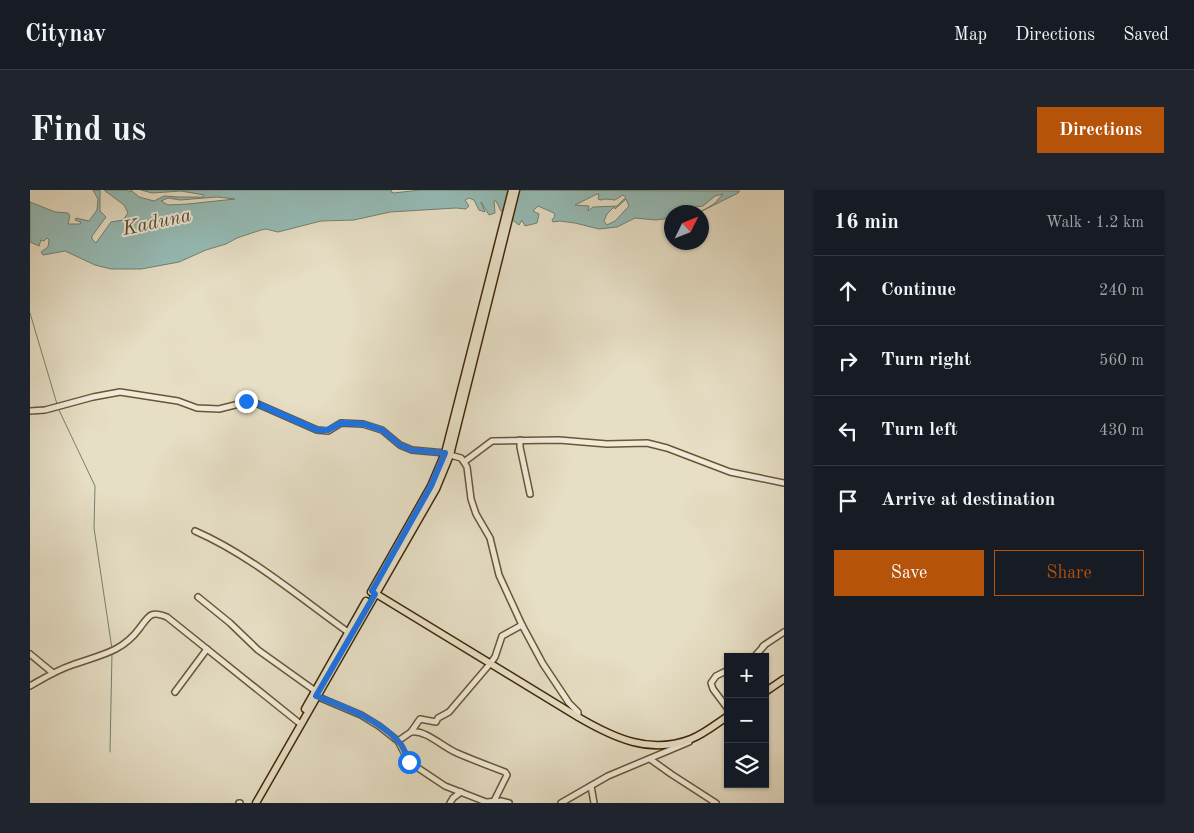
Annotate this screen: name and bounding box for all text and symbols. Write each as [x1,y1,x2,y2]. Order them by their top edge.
text: Citynav [25,23,106,47]
text: Map [954,26,987,44]
text: Directions [1015,26,1095,44]
text: Saved [1123,26,1169,44]
button: Directions [1037,107,1164,153]
text: Find us [30,113,146,148]
north arrow [664,205,709,250]
water label: Kaduna [120,206,194,240]
text: 16 min [834,212,899,233]
text: Walk · 1.2 km [1046,215,1144,231]
icon: ahead [834,277,862,305]
text: Continue [881,281,956,300]
text: 240 m [1099,283,1144,299]
icon: right [834,347,862,375]
text: Turn right [881,351,971,370]
text: 560 m [1099,353,1144,369]
route end [235,390,258,413]
icon: left [834,417,862,445]
text: Turn left [881,421,958,440]
text: 430 m [1099,423,1144,439]
icon: arrive [834,487,862,515]
text: Arrive at destination [881,491,1055,510]
button: Save [834,550,984,596]
button: Share [994,550,1144,596]
map controls [724,653,769,788]
button: + [724,653,769,698]
button: − [724,698,769,743]
button: layers [724,743,769,788]
route start [398,751,421,774]

